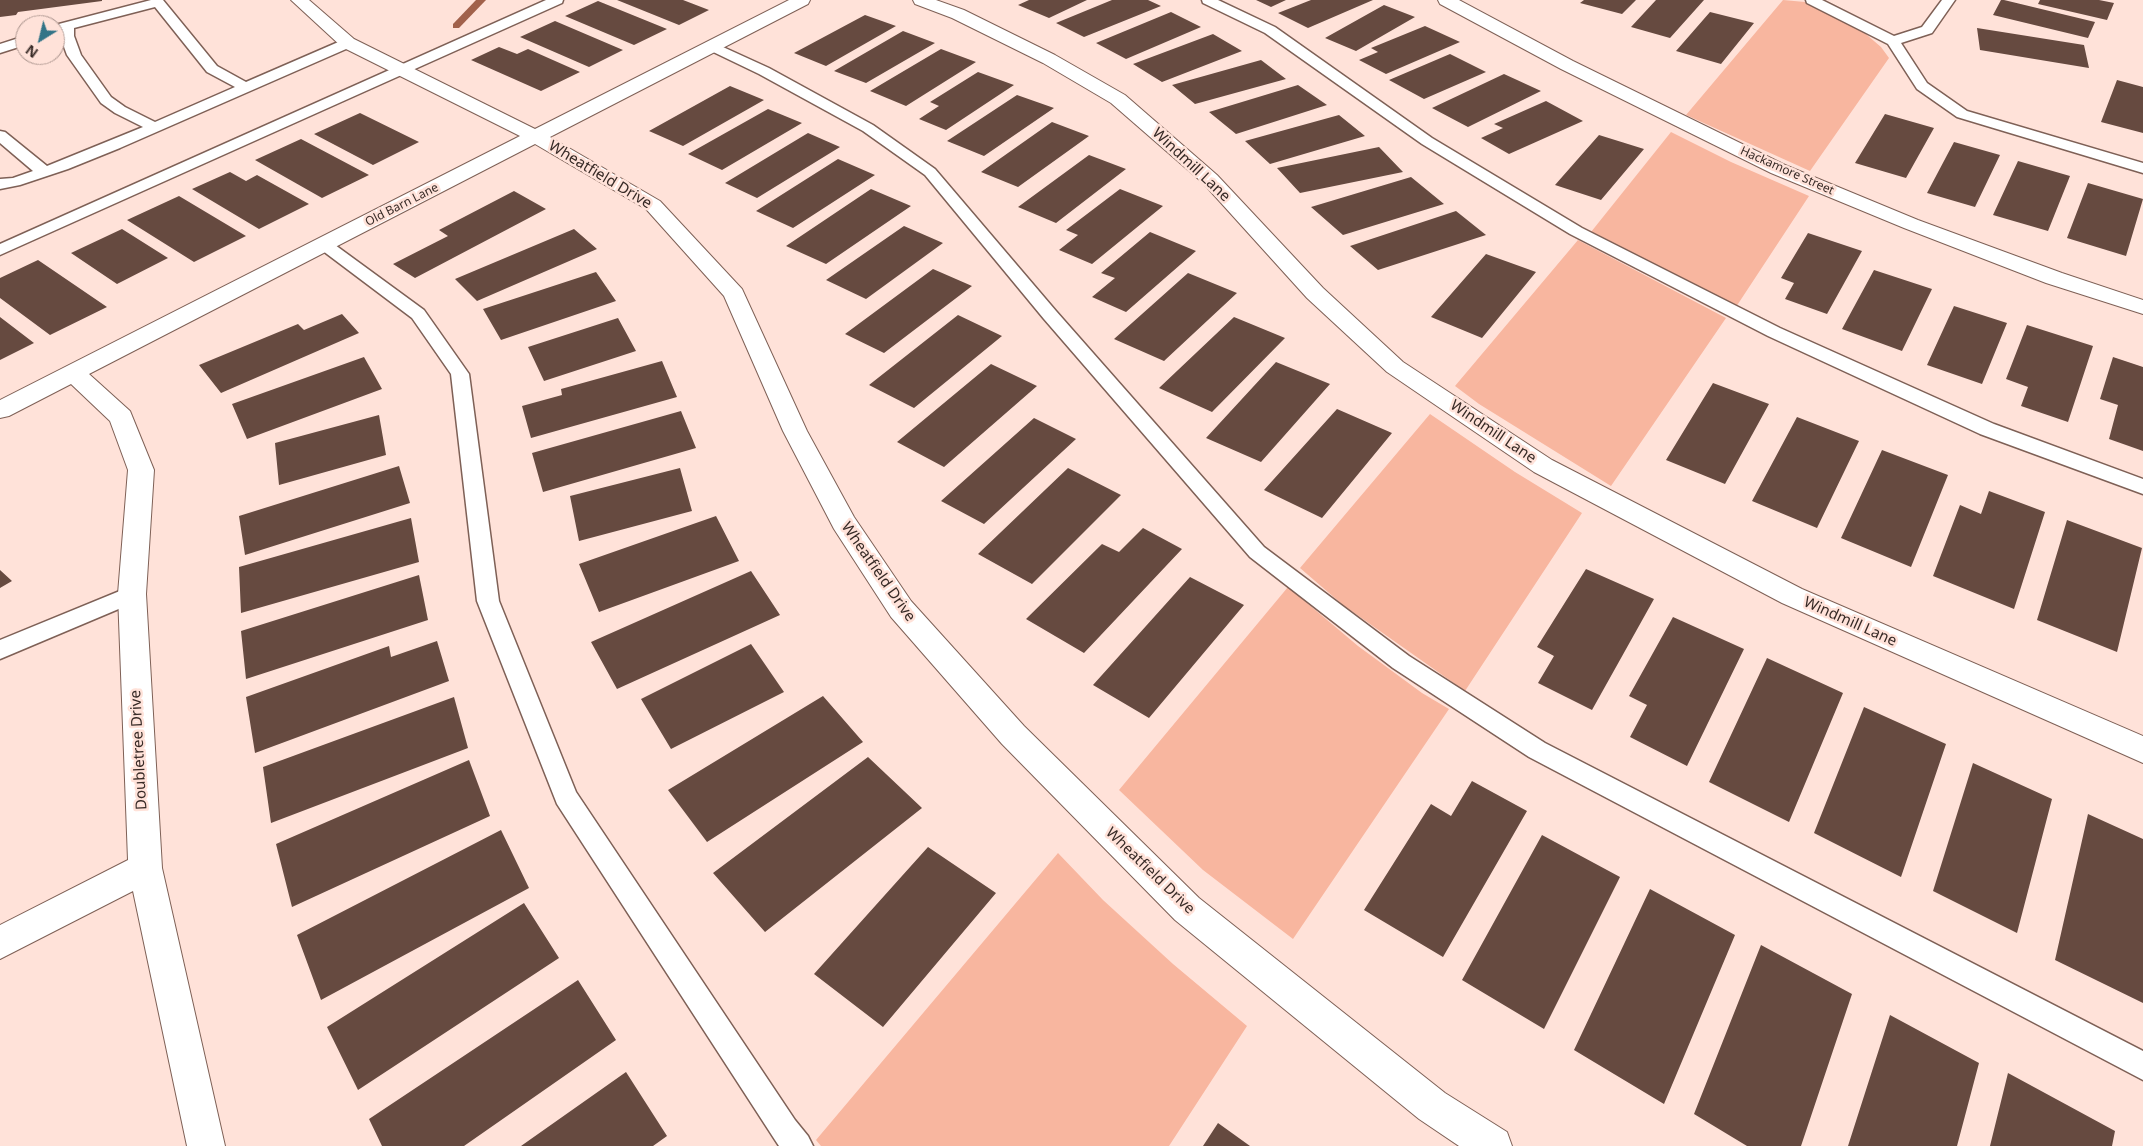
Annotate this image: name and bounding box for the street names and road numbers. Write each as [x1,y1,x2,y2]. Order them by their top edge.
street label: Windmill Lane [1148,124,1234,206]
street label: Wheatfield Drive [545,137,655,213]
street label: Hackamore Street [1738,144,1836,198]
street label: Old Barn Lane [363,180,441,230]
street label: Windmill Lane [1447,397,1539,467]
street label: Wheatfield Drive [837,519,919,625]
street label: Windmill Lane [1801,593,1899,651]
street label: Doubletree Drive [127,690,151,810]
street label: Wheatfield Drive [1102,824,1198,918]

